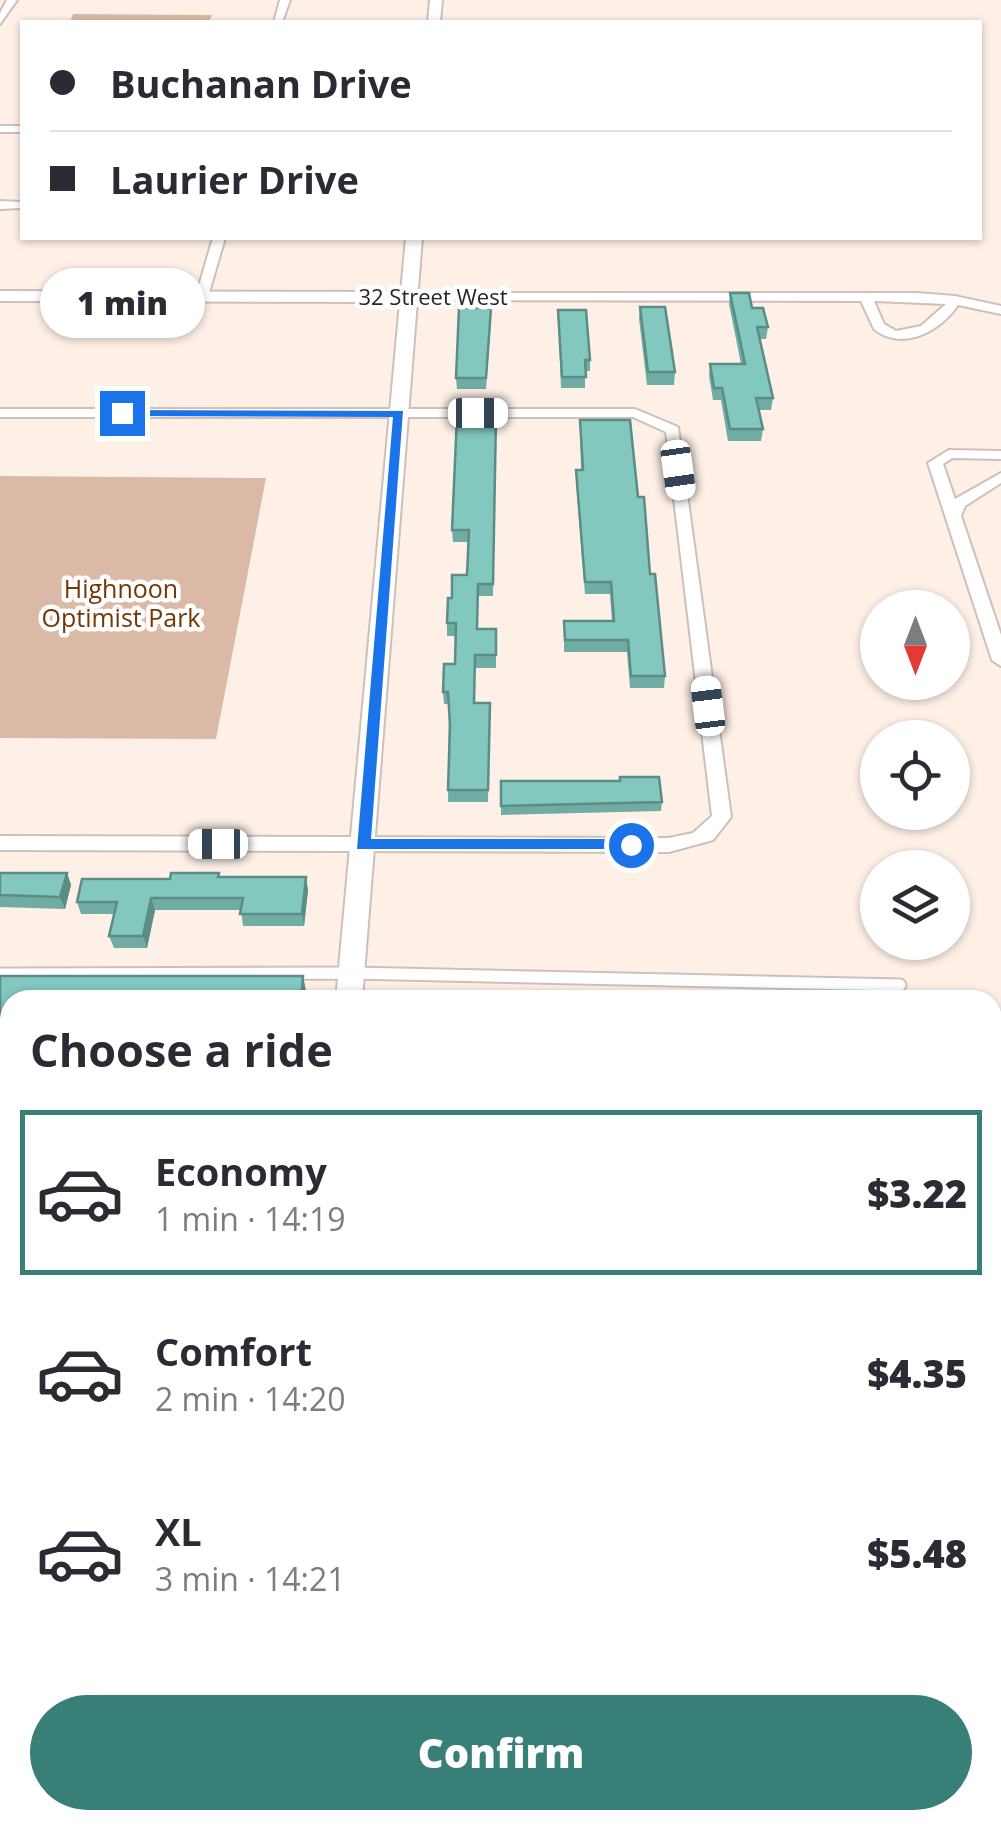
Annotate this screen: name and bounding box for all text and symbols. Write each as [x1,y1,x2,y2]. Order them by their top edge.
text: Buchanan Drive [110,57,412,109]
text: Laurier Drive [110,153,359,205]
callout: 1 min [39,268,204,338]
text: 1 min [77,281,168,324]
street label: 32 Street West [358,281,508,311]
route end [100,391,145,436]
car [448,398,508,428]
car [659,438,697,502]
park label: Highnoon Optimist Park [41,571,201,634]
north arrow [860,590,970,700]
map controls [860,590,970,960]
car [689,674,727,738]
button: locate [860,720,970,830]
route start [609,823,654,868]
car [188,829,248,859]
button: layers [860,850,970,960]
text: Choose a ride [30,1019,333,1080]
text: Economy [155,1145,327,1197]
icon: car [35,1148,125,1238]
text: $3.22 [867,1167,967,1219]
text: 1 min · 14:19 [155,1197,346,1240]
text: Comfort [155,1325,312,1377]
icon: car [35,1328,125,1418]
text: $4.35 [867,1347,967,1399]
text: 2 min · 14:20 [155,1377,346,1420]
text: XL [155,1505,202,1557]
icon: car [35,1508,125,1598]
text: $5.48 [867,1527,967,1579]
text: 3 min · 14:21 [155,1557,346,1600]
button: Confirm [30,1695,972,1810]

